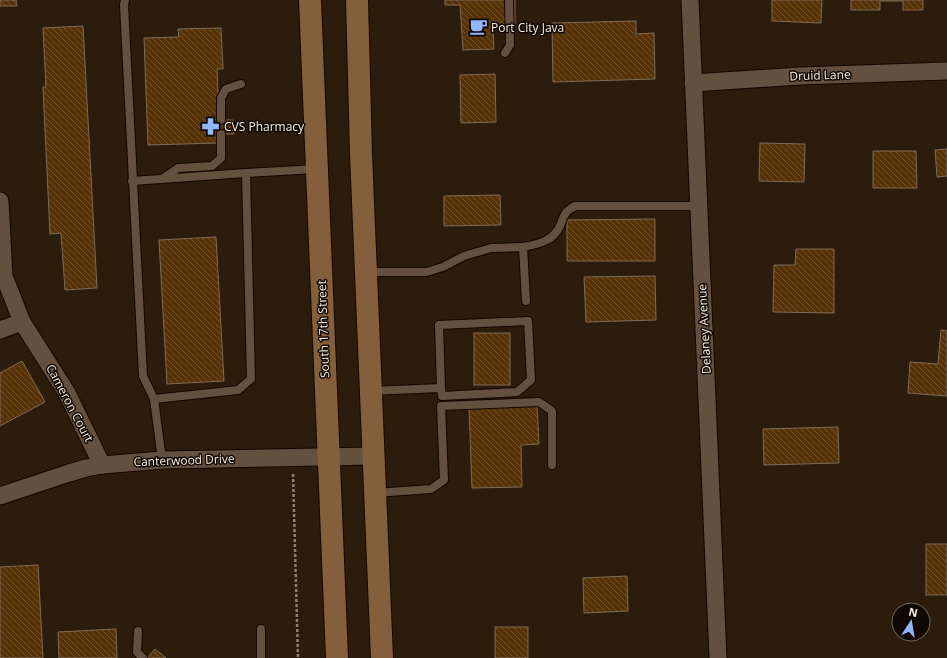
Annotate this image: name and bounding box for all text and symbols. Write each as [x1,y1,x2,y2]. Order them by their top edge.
cafe icon: Port City Java [468,17,488,37]
place label: Port City Java [491,19,564,36]
street label: Druid Lane [789,65,851,85]
pharmacy icon: CVS Pharmacy [201,116,221,136]
place label: CVS Pharmacy [224,118,305,135]
street label: South 17th Street [313,280,333,378]
street label: Delaney Avenue [693,283,715,374]
street label: Cameron Court [42,361,98,445]
street label: Canterwood Drive [133,450,235,470]
north arrow [891,602,931,642]
text: N [907,603,919,620]

